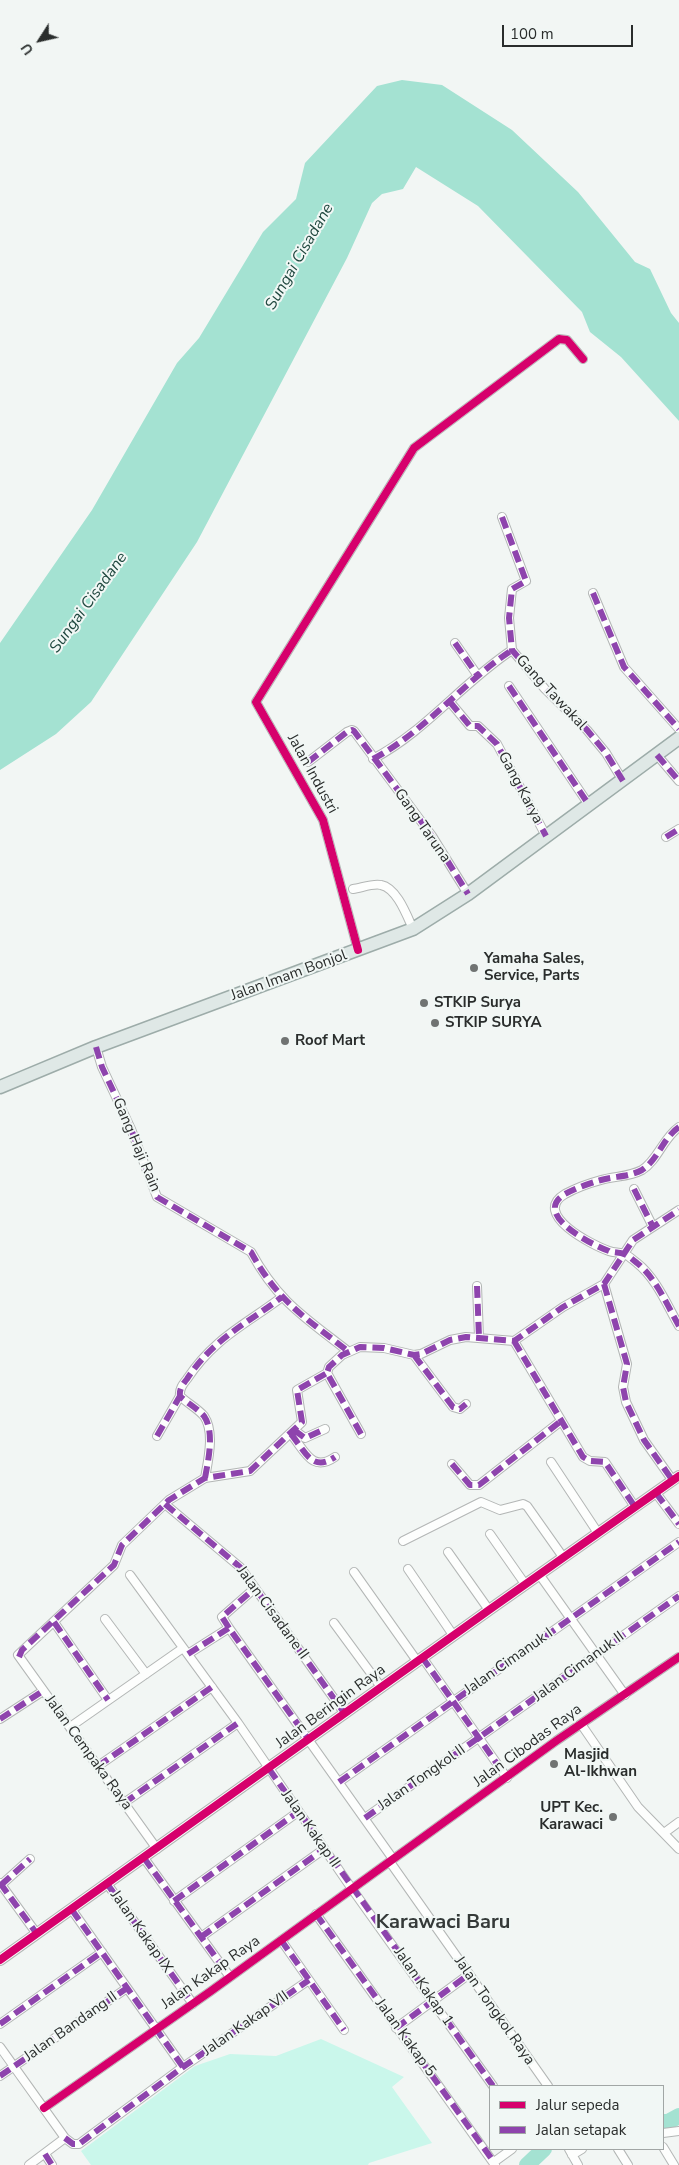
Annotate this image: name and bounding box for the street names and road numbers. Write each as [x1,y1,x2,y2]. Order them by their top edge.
street label: Gang Tawakal [512,652,590,734]
street label: Jalan Industri [283,731,341,817]
street label: Gang Karya [494,749,546,827]
street label: Gang Taruna [390,786,454,866]
street label: Jalan Imam Bonjol [228,947,350,1005]
street label: Gang Haji Rain [108,1095,164,1195]
street label: Jalan Cisadane II [232,1563,312,1663]
street label: Jalan Cimanuk I [461,1625,557,1699]
street label: Jalan Cimanuk II [530,1628,628,1706]
street label: Jalan Beringin Raya [273,1661,389,1753]
street label: Jalan Cempaka Raya [40,1692,136,1814]
street label: Jalan Cibodas Raya [470,1701,586,1791]
street label: Jalan Tongkol II [375,1741,469,1815]
street label: Jalan Kakap II [277,1787,343,1871]
street label: Jalan Kakap IX [106,1887,176,1977]
street label: Jalan Kakap Raya [158,1932,264,2014]
street label: Jalan Kakap 1 [389,1944,457,2030]
street label: Jalan Tongkol Raya [450,1953,538,2069]
street label: Jalan Bandang II [21,1988,121,2066]
street label: Jalan Kakap VII [200,1988,292,2060]
street label: Jalan Kakap 5 [371,1996,439,2080]

